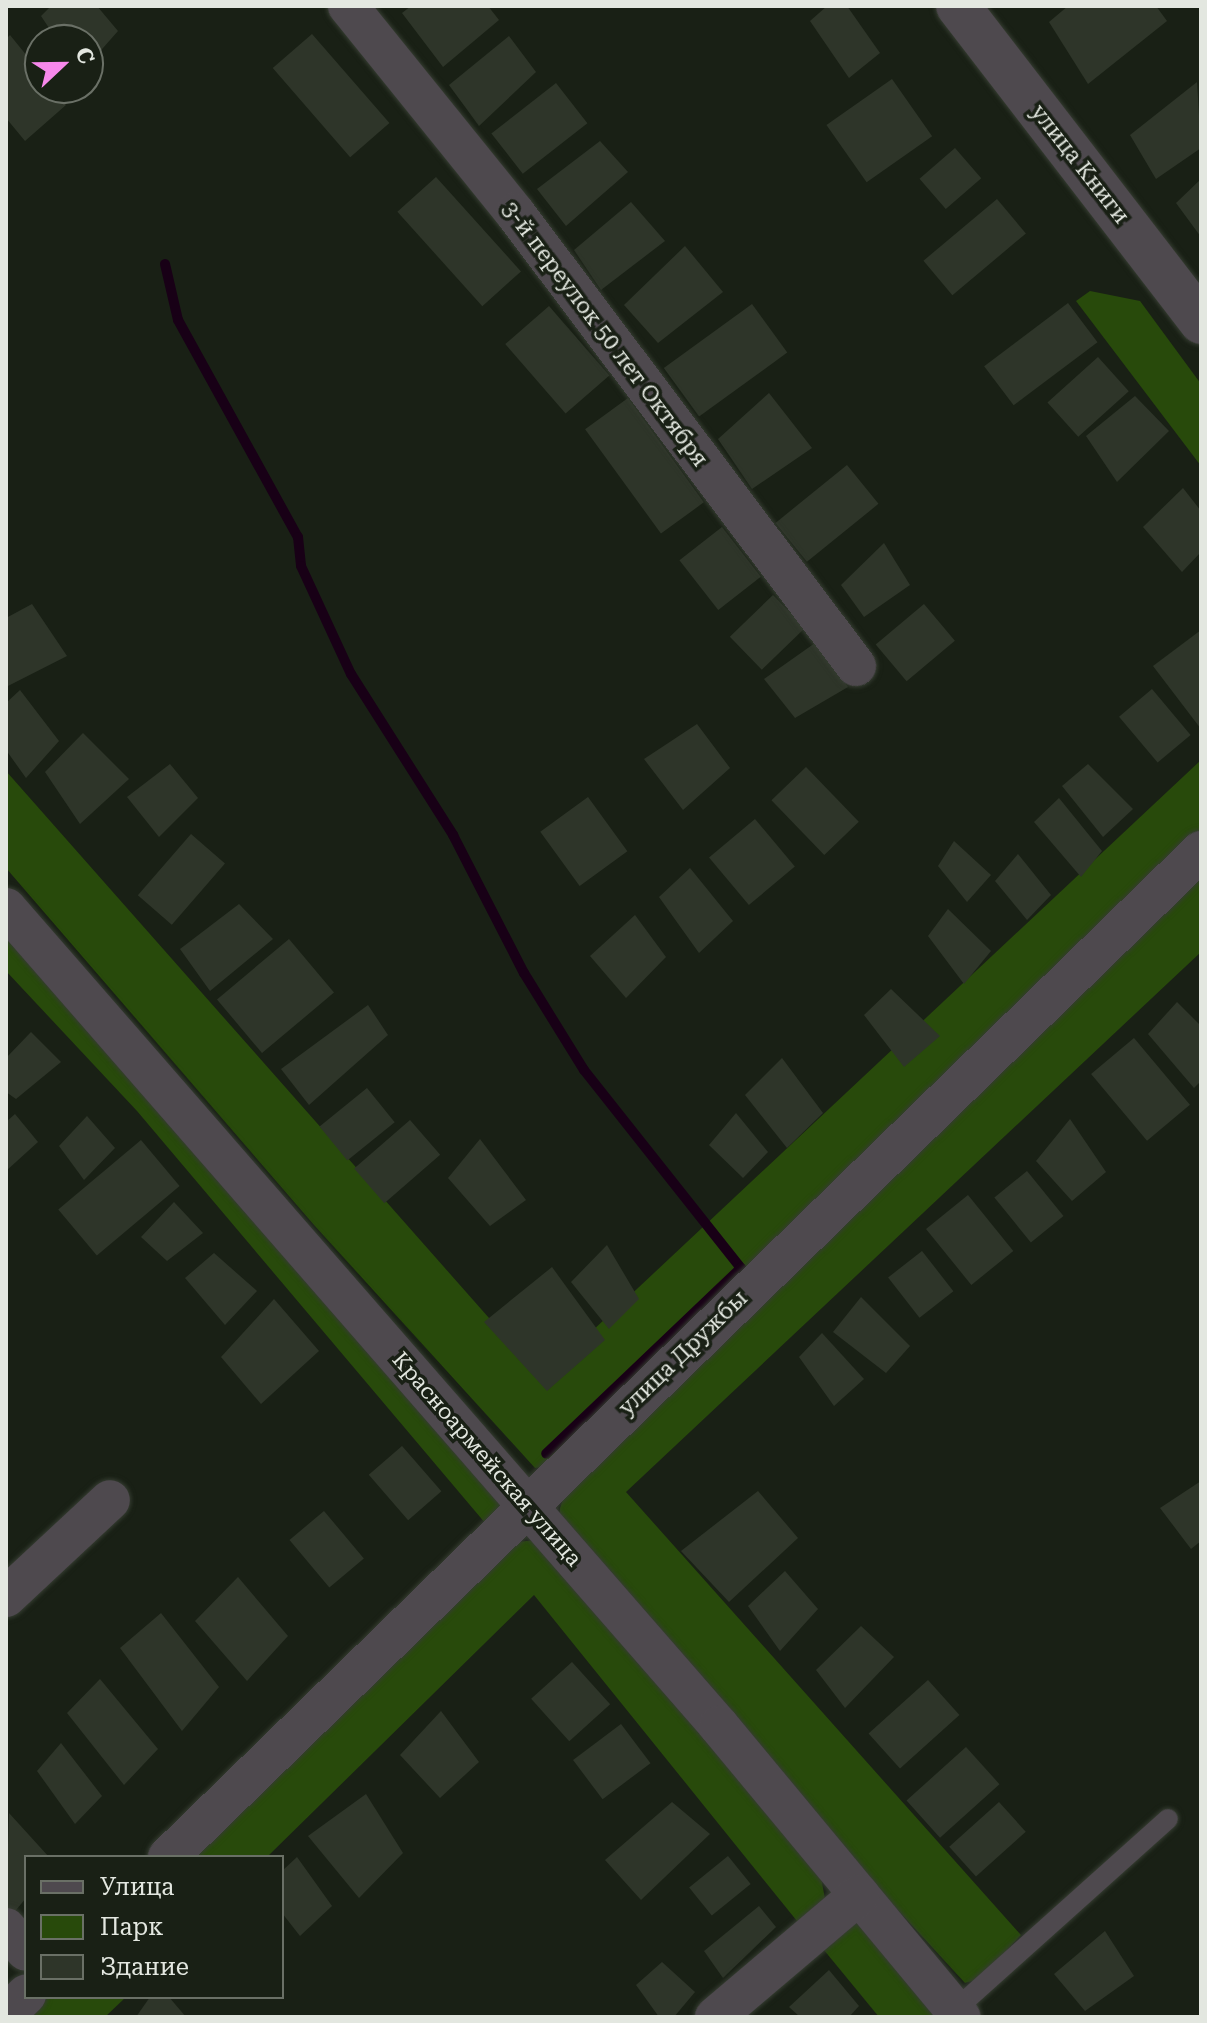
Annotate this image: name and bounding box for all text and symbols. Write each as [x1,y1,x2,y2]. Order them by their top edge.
north arrow [24,24,104,104]
text: С [70,44,99,67]
street label: улица Книги [1025,99,1135,229]
street label: 3-й переулок 50 лет Октября [497,196,713,472]
street label: улица Дружбы [613,1285,753,1421]
street label: Красноармейская улица [387,1347,587,1571]
legend [24,1855,284,1999]
text: Улица [100,1873,174,1901]
text: Парк [100,1913,163,1941]
text: Здание [100,1953,189,1981]

